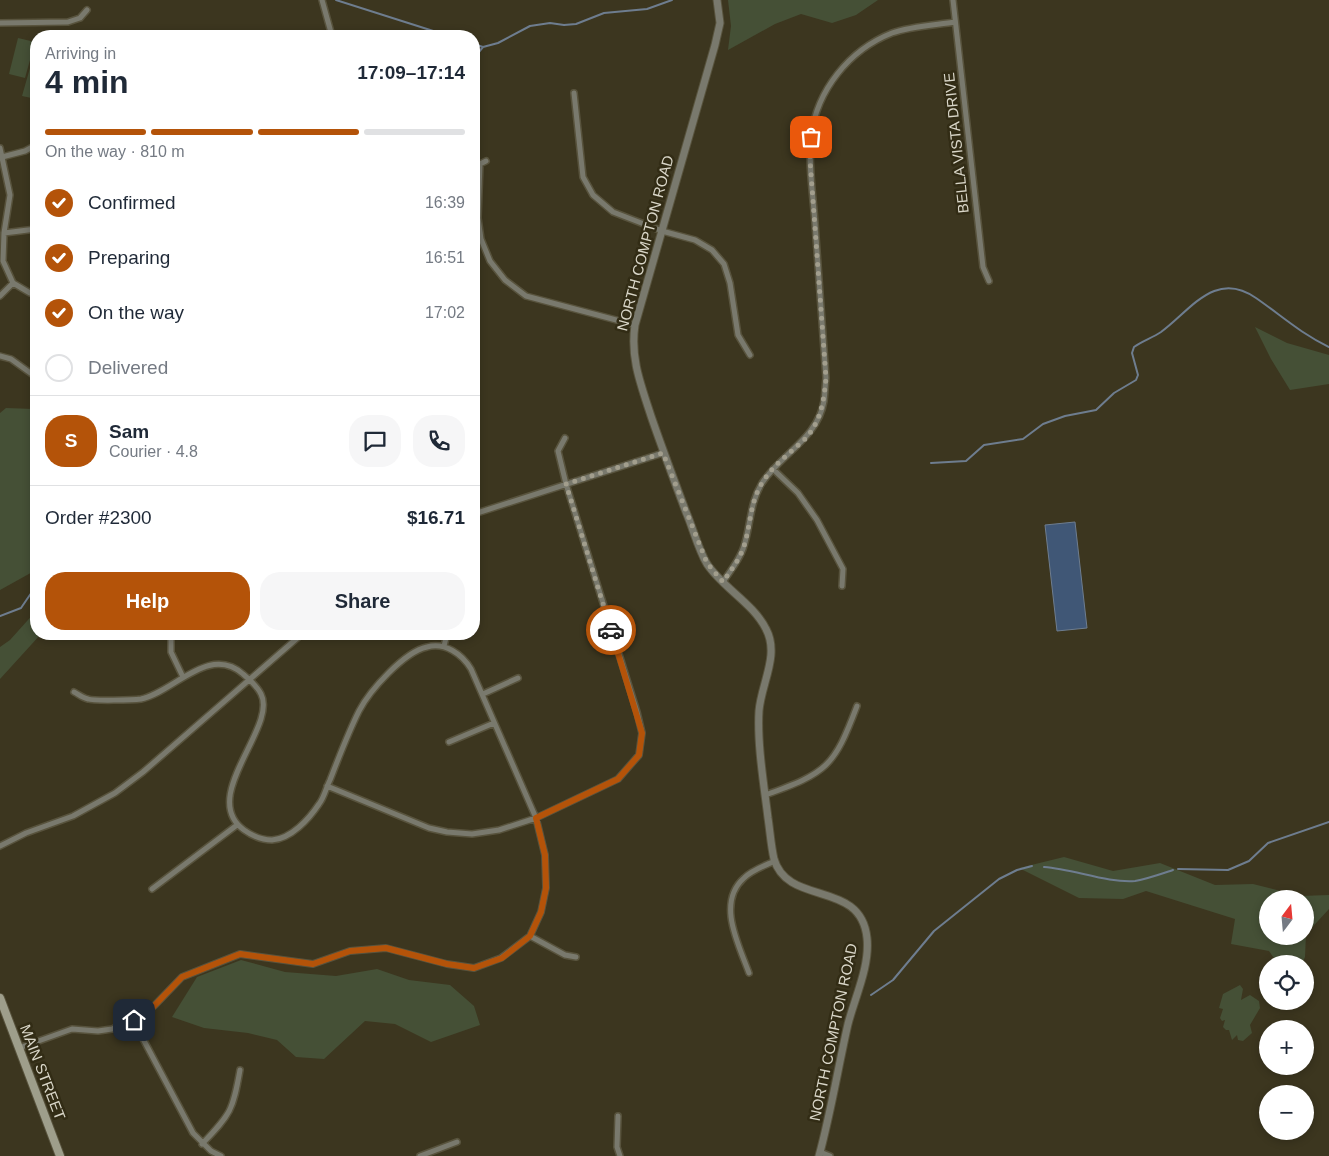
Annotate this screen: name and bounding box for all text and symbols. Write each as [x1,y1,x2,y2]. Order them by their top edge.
text: Arriving in [45,45,116,62]
text: 17:09–17:14 [357,62,465,83]
text: 4 min [45,64,129,100]
street label: BELLA VISTA DRIVE [940,72,972,214]
pin [790,116,832,158]
icon: bag [797,123,825,151]
text: On the way · 810 m [45,143,185,160]
street label: NORTH COMPTON ROAD [613,153,677,333]
icon: check [45,189,73,217]
text: Confirmed [88,192,176,213]
text: 16:39 [425,194,465,211]
icon: check [45,244,73,272]
text: Preparing [88,247,170,268]
text: 16:51 [425,249,465,266]
icon: check [45,299,73,327]
text: On the way [88,302,184,323]
text: 17:02 [425,304,465,321]
text: Delivered [88,357,168,378]
button: chat [349,415,401,467]
button: phone [413,415,465,467]
text: Sam [109,421,149,442]
text: S [65,430,77,451]
text: Courier · 4.8 [109,443,198,460]
text: Order #2300 [45,507,152,528]
text: $16.71 [407,507,465,528]
button: Help [45,572,250,630]
button: Share [260,572,465,630]
courier [586,605,636,655]
icon: car [597,616,625,644]
north arrow [1259,890,1314,945]
map controls [1259,890,1314,1140]
street label: NORTH COMPTON ROAD [806,941,860,1122]
button: locate [1259,955,1314,1010]
pin [113,999,155,1041]
icon: home [120,1006,148,1034]
button: + [1259,1020,1314,1075]
street label: MAIN STREET [17,1022,69,1122]
button: − [1259,1085,1314,1140]

